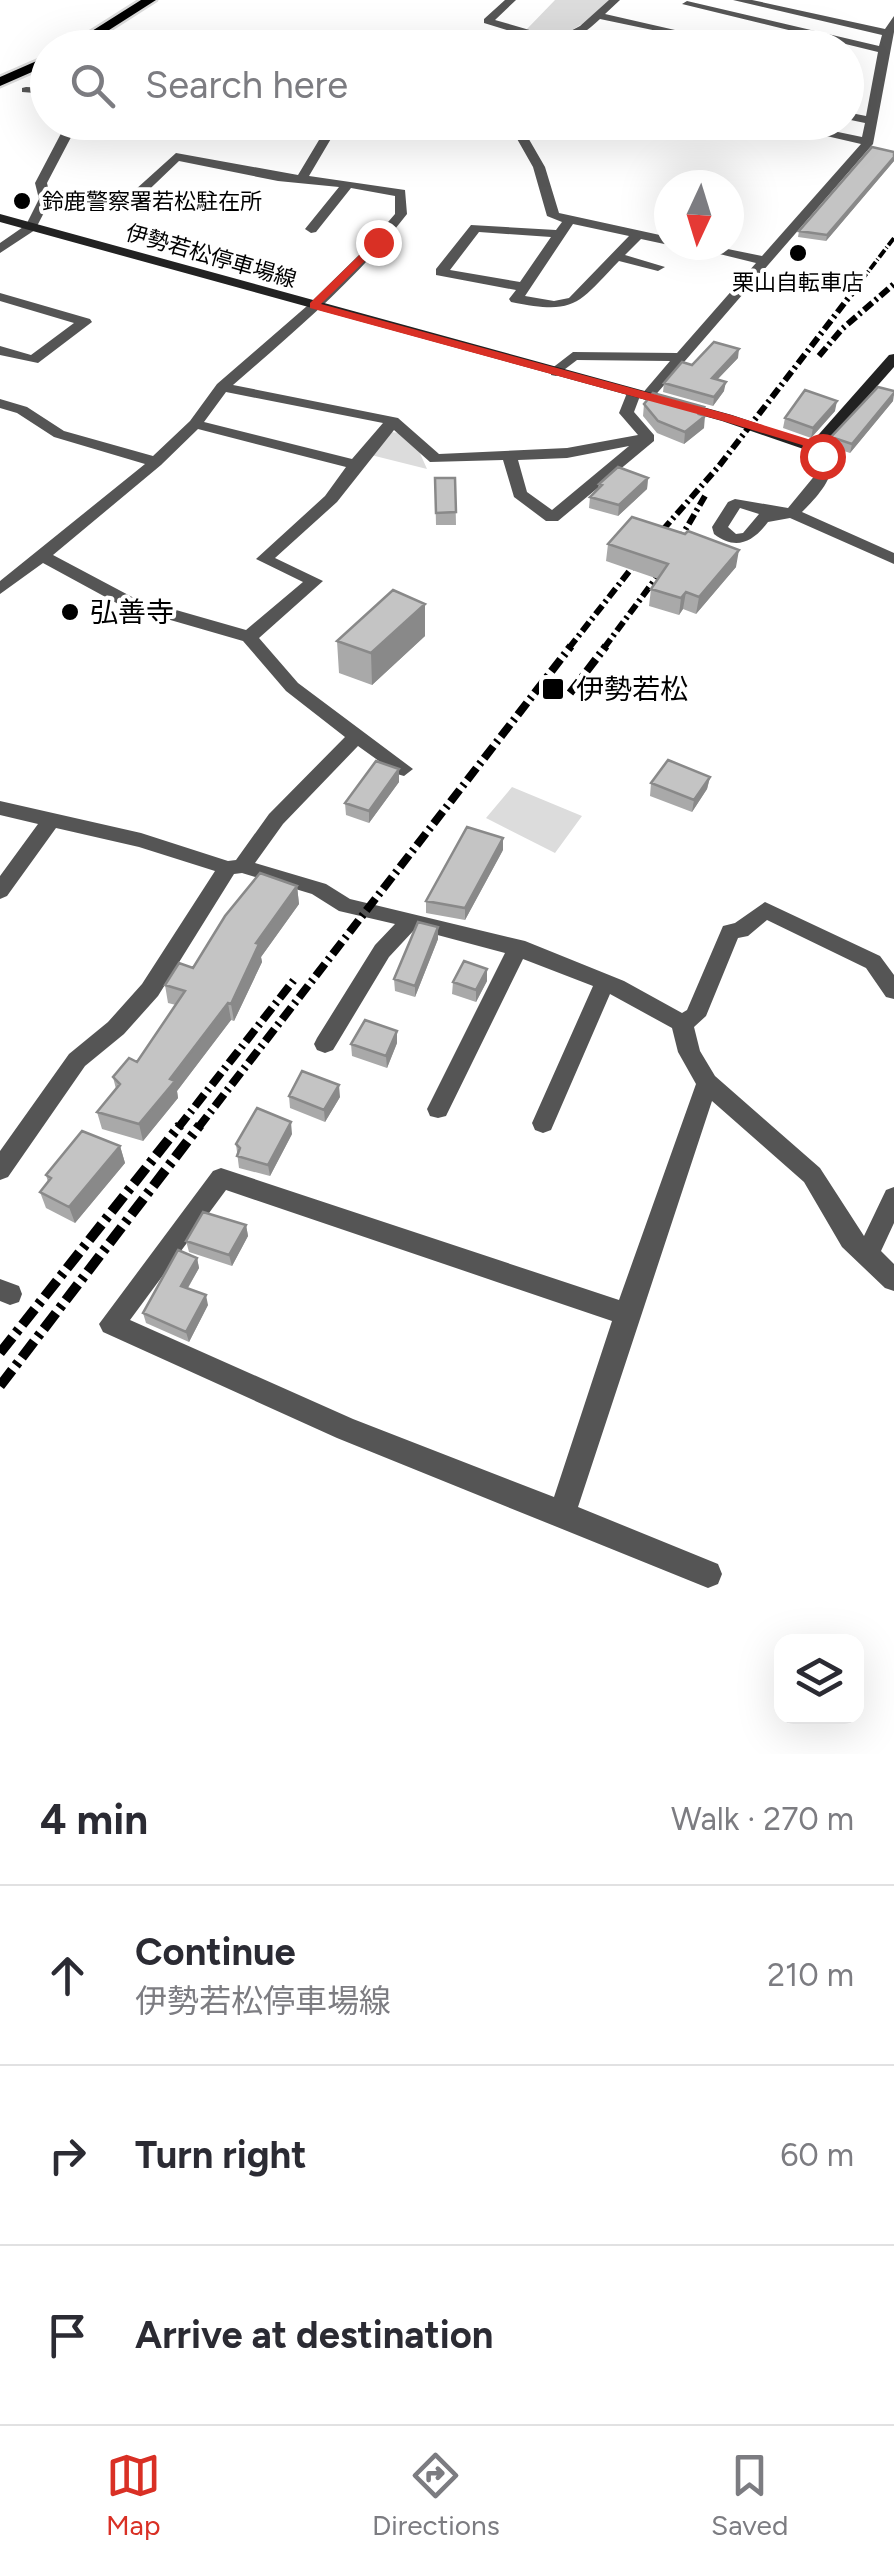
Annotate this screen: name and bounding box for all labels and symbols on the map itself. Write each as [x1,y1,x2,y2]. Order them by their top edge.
north arrow [654,170,744,260]
place label: 鈴鹿警察署若松駐在所 [42,188,262,215]
marker: 鈴鹿警察署若松駐在所 [11,190,33,212]
street label: 伊勢若松停車場線 [123,219,299,293]
route end [356,220,402,266]
marker: 栗山自転車店 [787,242,809,264]
place label: 栗山自転車店 [732,269,864,296]
route start [800,434,846,480]
place label: 弘善寺 [90,595,174,629]
marker: 弘善寺 [59,601,81,623]
place label: 伊勢若松 [576,672,688,706]
marker: 伊勢若松 [540,676,566,702]

